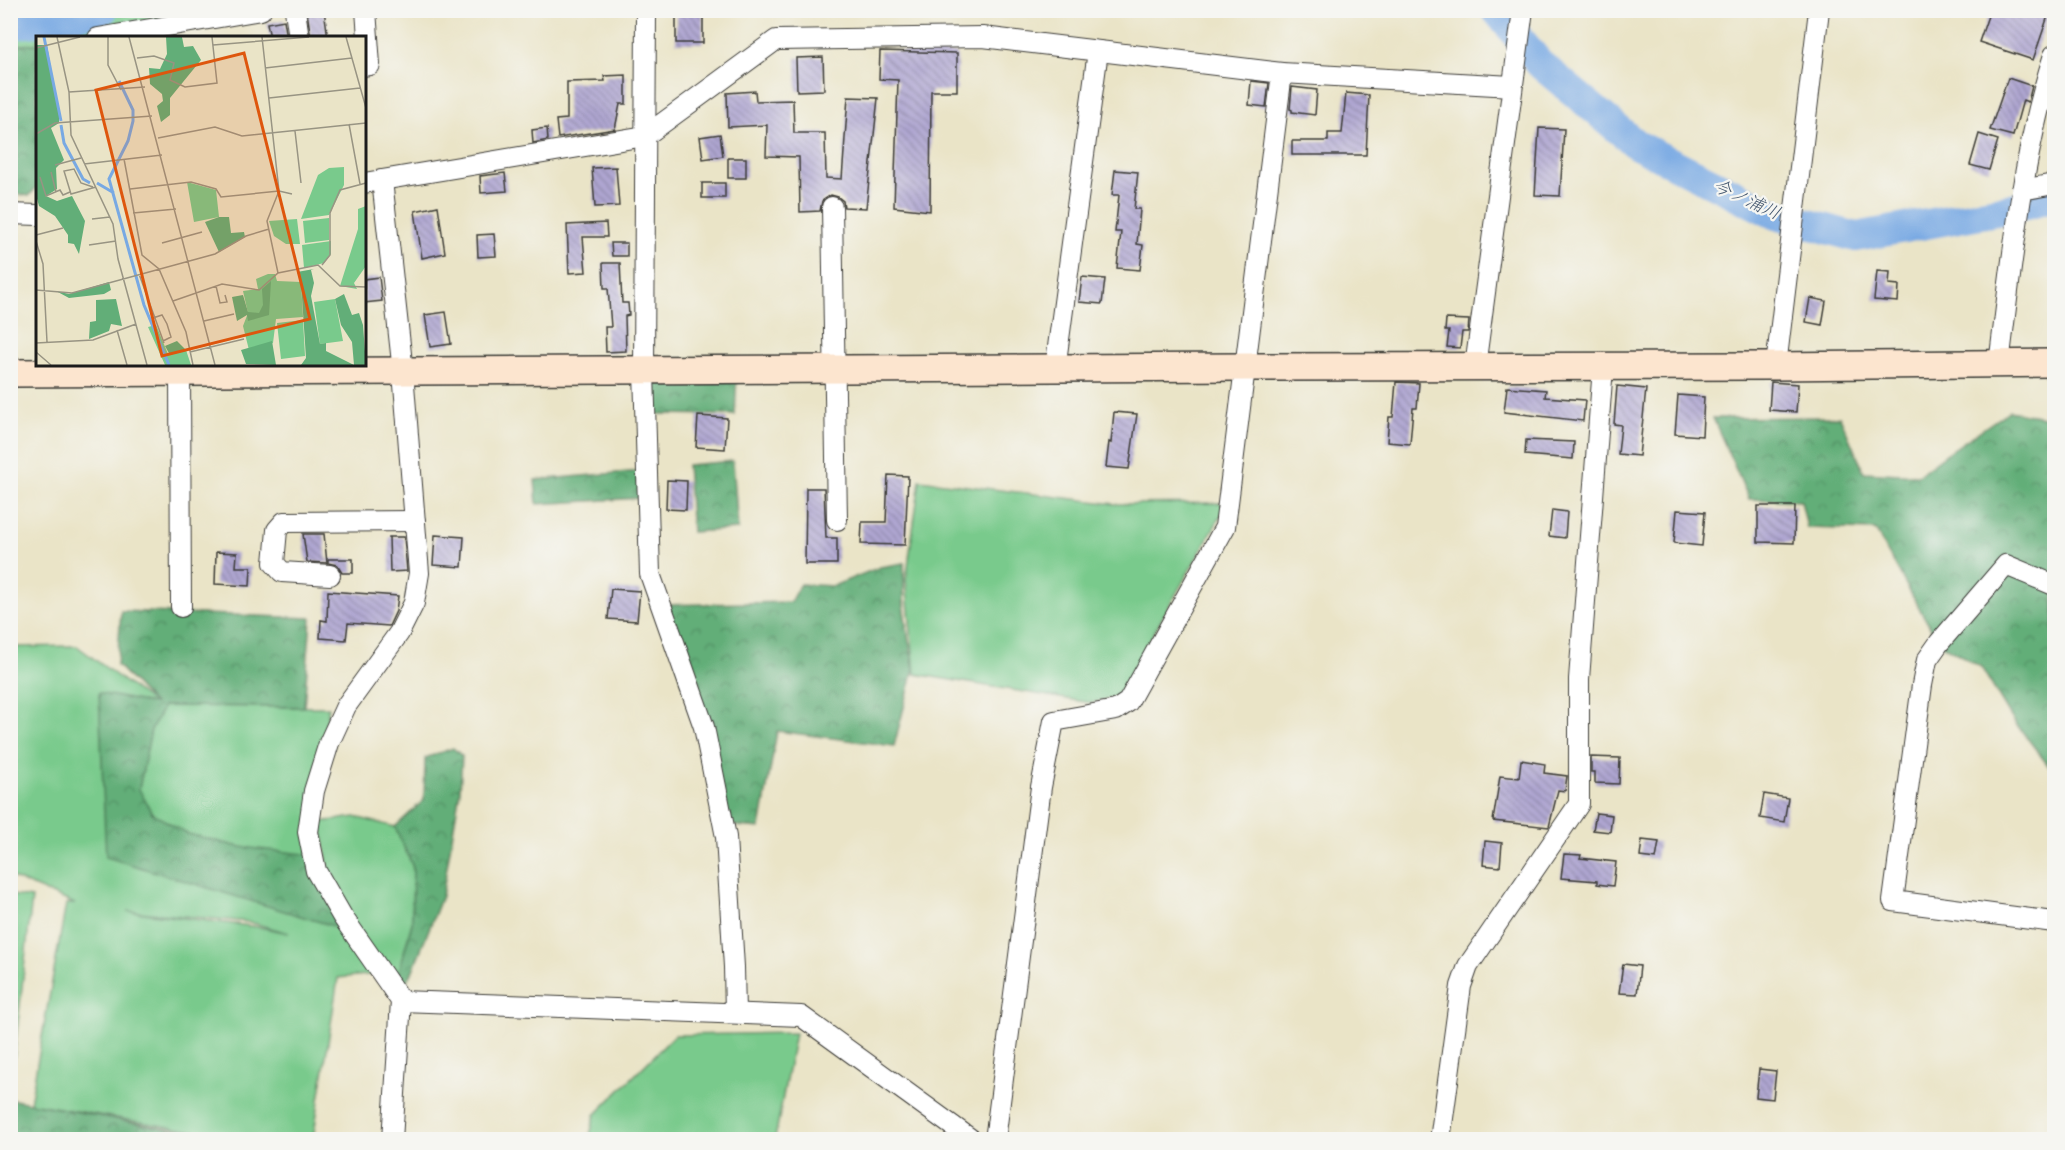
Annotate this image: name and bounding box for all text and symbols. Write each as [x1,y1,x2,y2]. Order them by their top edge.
inset map [36,36,366,366]
water label: 今ノ浦川 [1709,173,1785,225]

